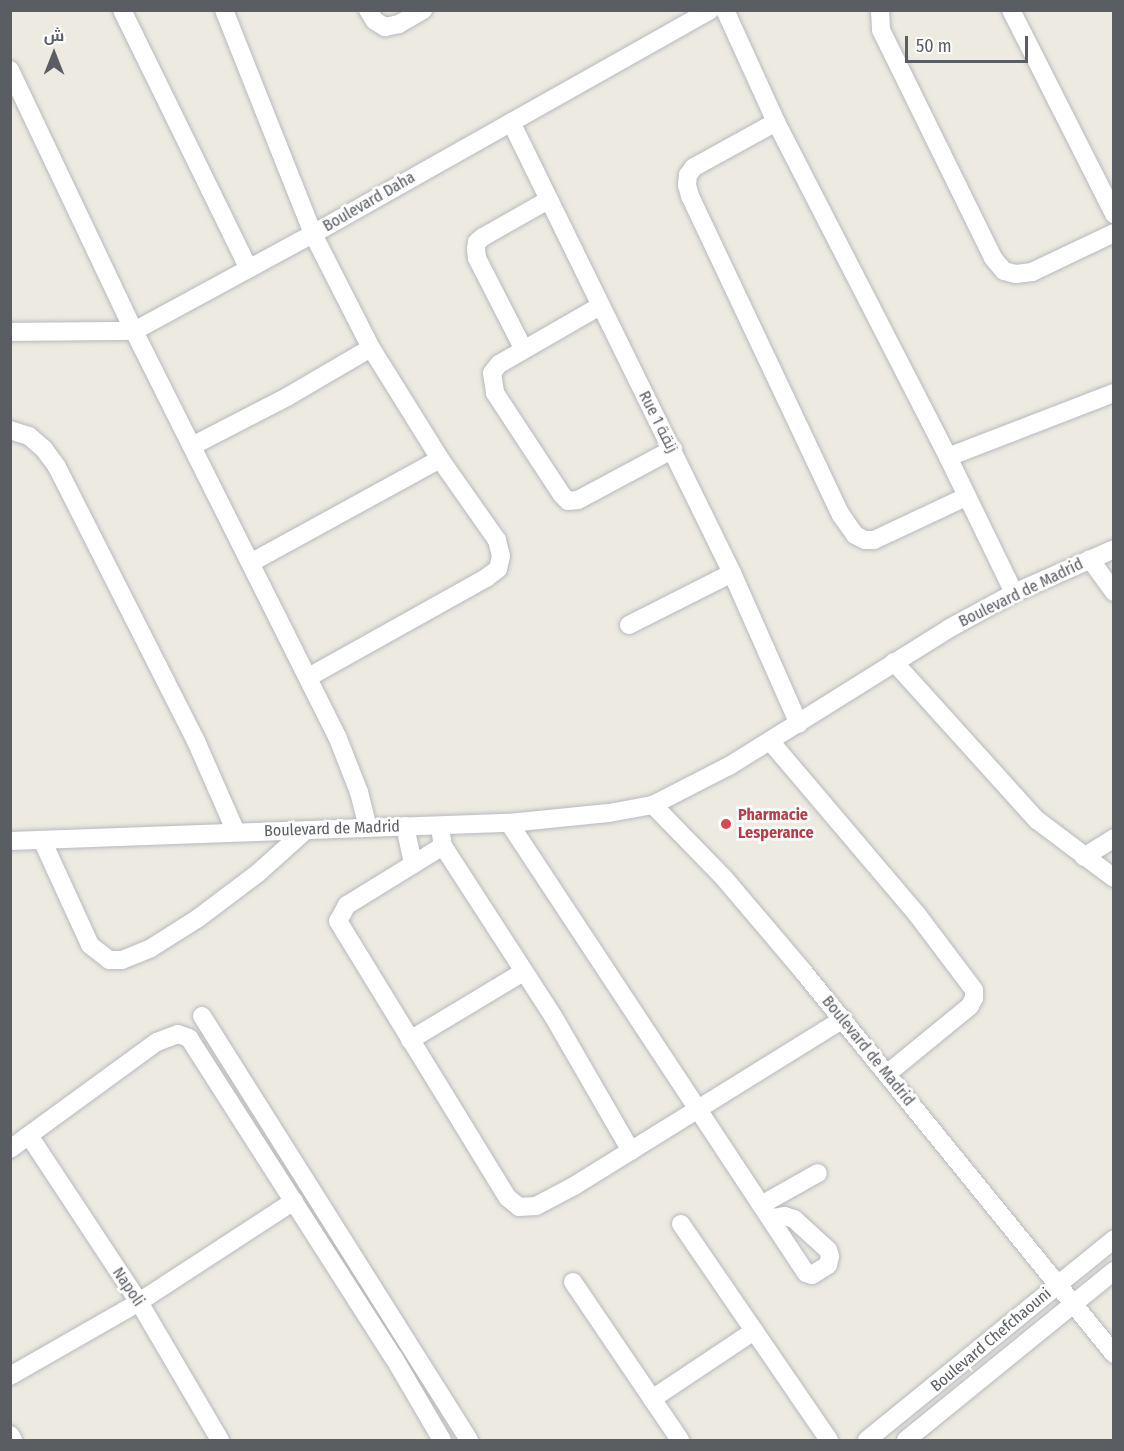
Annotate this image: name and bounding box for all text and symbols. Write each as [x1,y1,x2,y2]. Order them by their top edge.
north arrow [24,24,84,84]
scale bar [908,24,1031,62]
text: ش [44,26,64,45]
text: 50 m [916,35,952,57]
street label: Boulevard Daha [320,168,418,236]
street label: Rue 1 زنقة [634,388,682,456]
street label: Boulevard de Madrid [956,555,1086,631]
place label: Pharmacie Lesperance [738,805,814,843]
street label: Boulevard de Madrid [264,817,400,841]
marker: Pharmacie Lesperance [719,817,733,831]
street label: Boulevard de Madrid [818,992,918,1110]
street label: Napoli [108,1264,148,1310]
street label: Boulevard Chefchaouni [927,1284,1055,1396]

